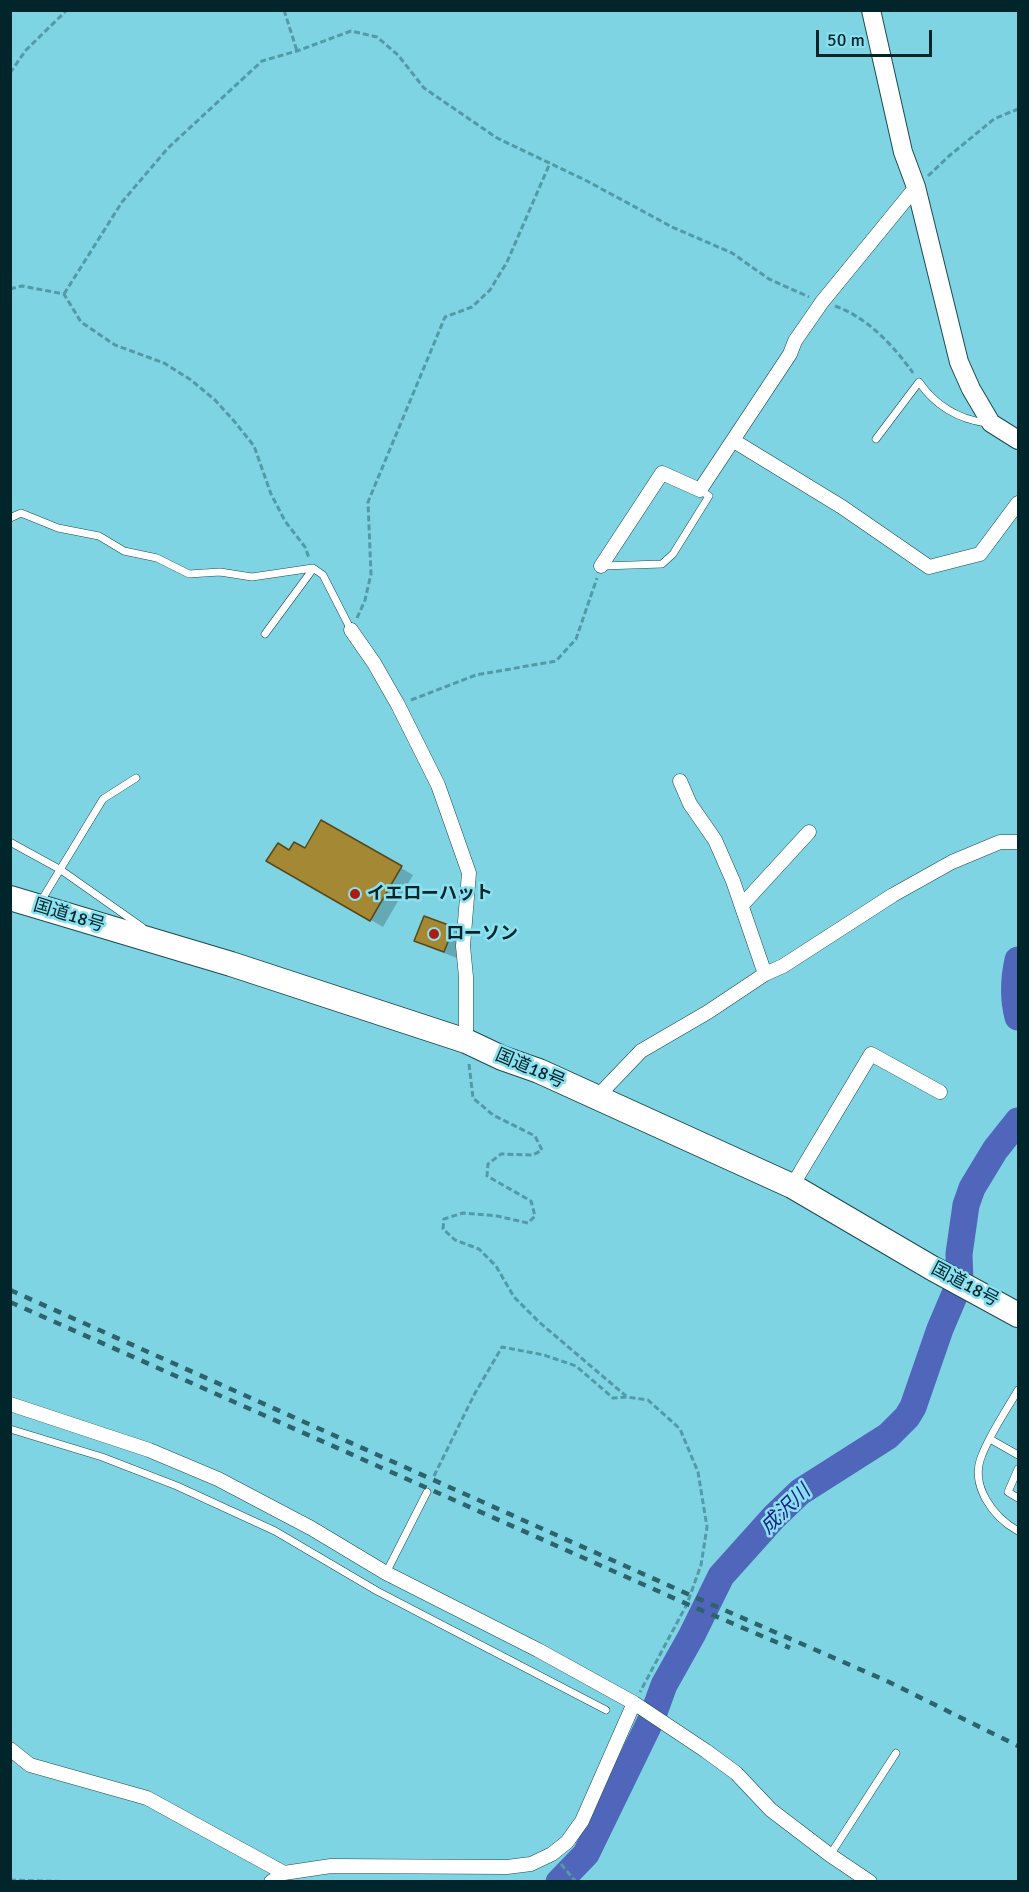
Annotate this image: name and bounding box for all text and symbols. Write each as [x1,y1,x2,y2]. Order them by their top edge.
scale bar [819,18,934,56]
text: 50 m [827,29,865,51]
place label: イエローハット [367,883,493,905]
marker: イエローハット [348,887,362,901]
street label: 国道18号 [31,895,107,937]
place label: ローソン [446,923,518,945]
marker: ローソン [427,927,441,941]
street label: 国道18号 [492,1045,568,1093]
street label: 国道18号 [928,1258,1002,1312]
water label: 成沢川 [756,1481,816,1539]

